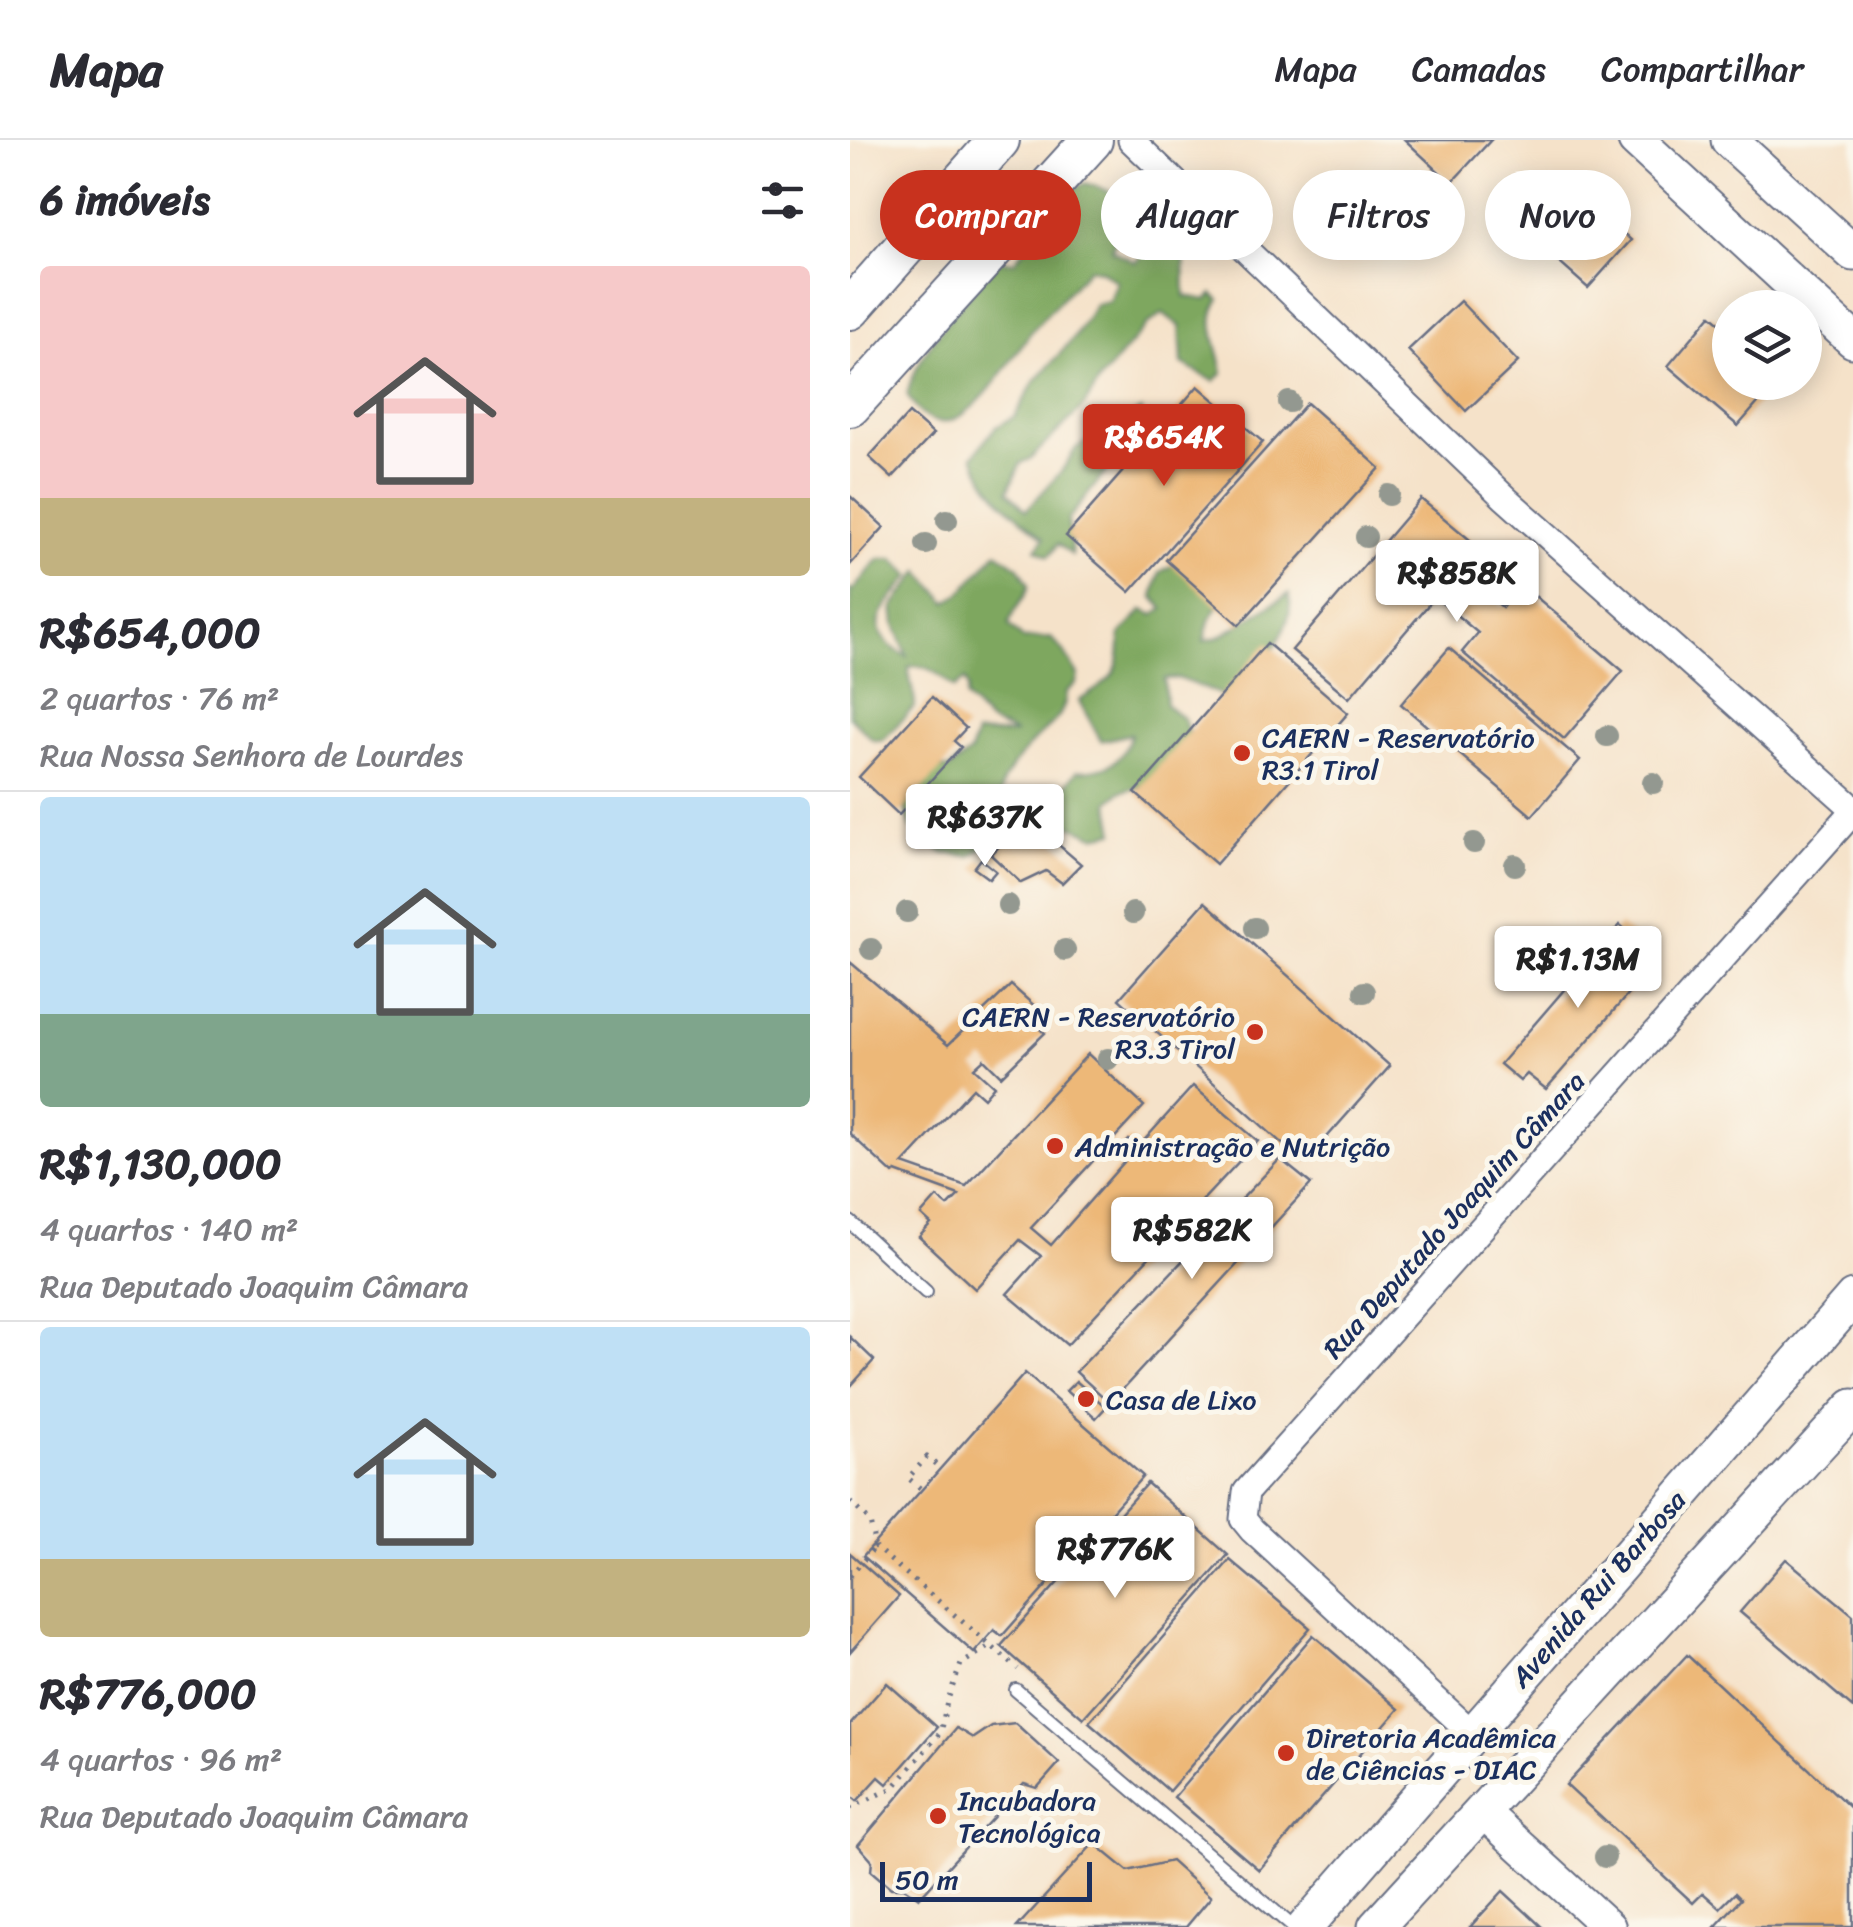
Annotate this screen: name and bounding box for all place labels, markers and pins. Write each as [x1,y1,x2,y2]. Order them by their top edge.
pin: R$654K [1083,404,1245,489]
pin: R$858K [1376,540,1538,625]
place label: CAERN - Reservatório R3.1 Tirol [1262,713,1535,794]
marker: CAERN - Reservatório R3.1 Tirol [1231,742,1253,764]
pin: R$637K [904,784,1066,869]
pin: R$1.13M [1486,926,1670,1011]
place label: CAERN - Reservatório R3.3 Tirol [962,992,1236,1073]
marker: CAERN - Reservatório R3.3 Tirol [1244,1021,1266,1043]
place label: Administração e Nutrição [1074,1122,1390,1171]
marker: Administração e Nutrição [1044,1135,1066,1157]
pin: R$582K [1111,1197,1273,1282]
place label: Casa de Lixo [1106,1375,1256,1424]
marker: Casa de Lixo [1075,1388,1097,1410]
pin: R$776K [1034,1516,1196,1601]
place label: Diretoria Acadêmica de Ciências - DIAC [1306,1713,1557,1794]
marker: Diretoria Acadêmica de Ciências - DIAC [1275,1742,1297,1764]
place label: Incubadora Tecnológica [957,1776,1101,1857]
marker: Incubadora Tecnológica [927,1805,949,1827]

